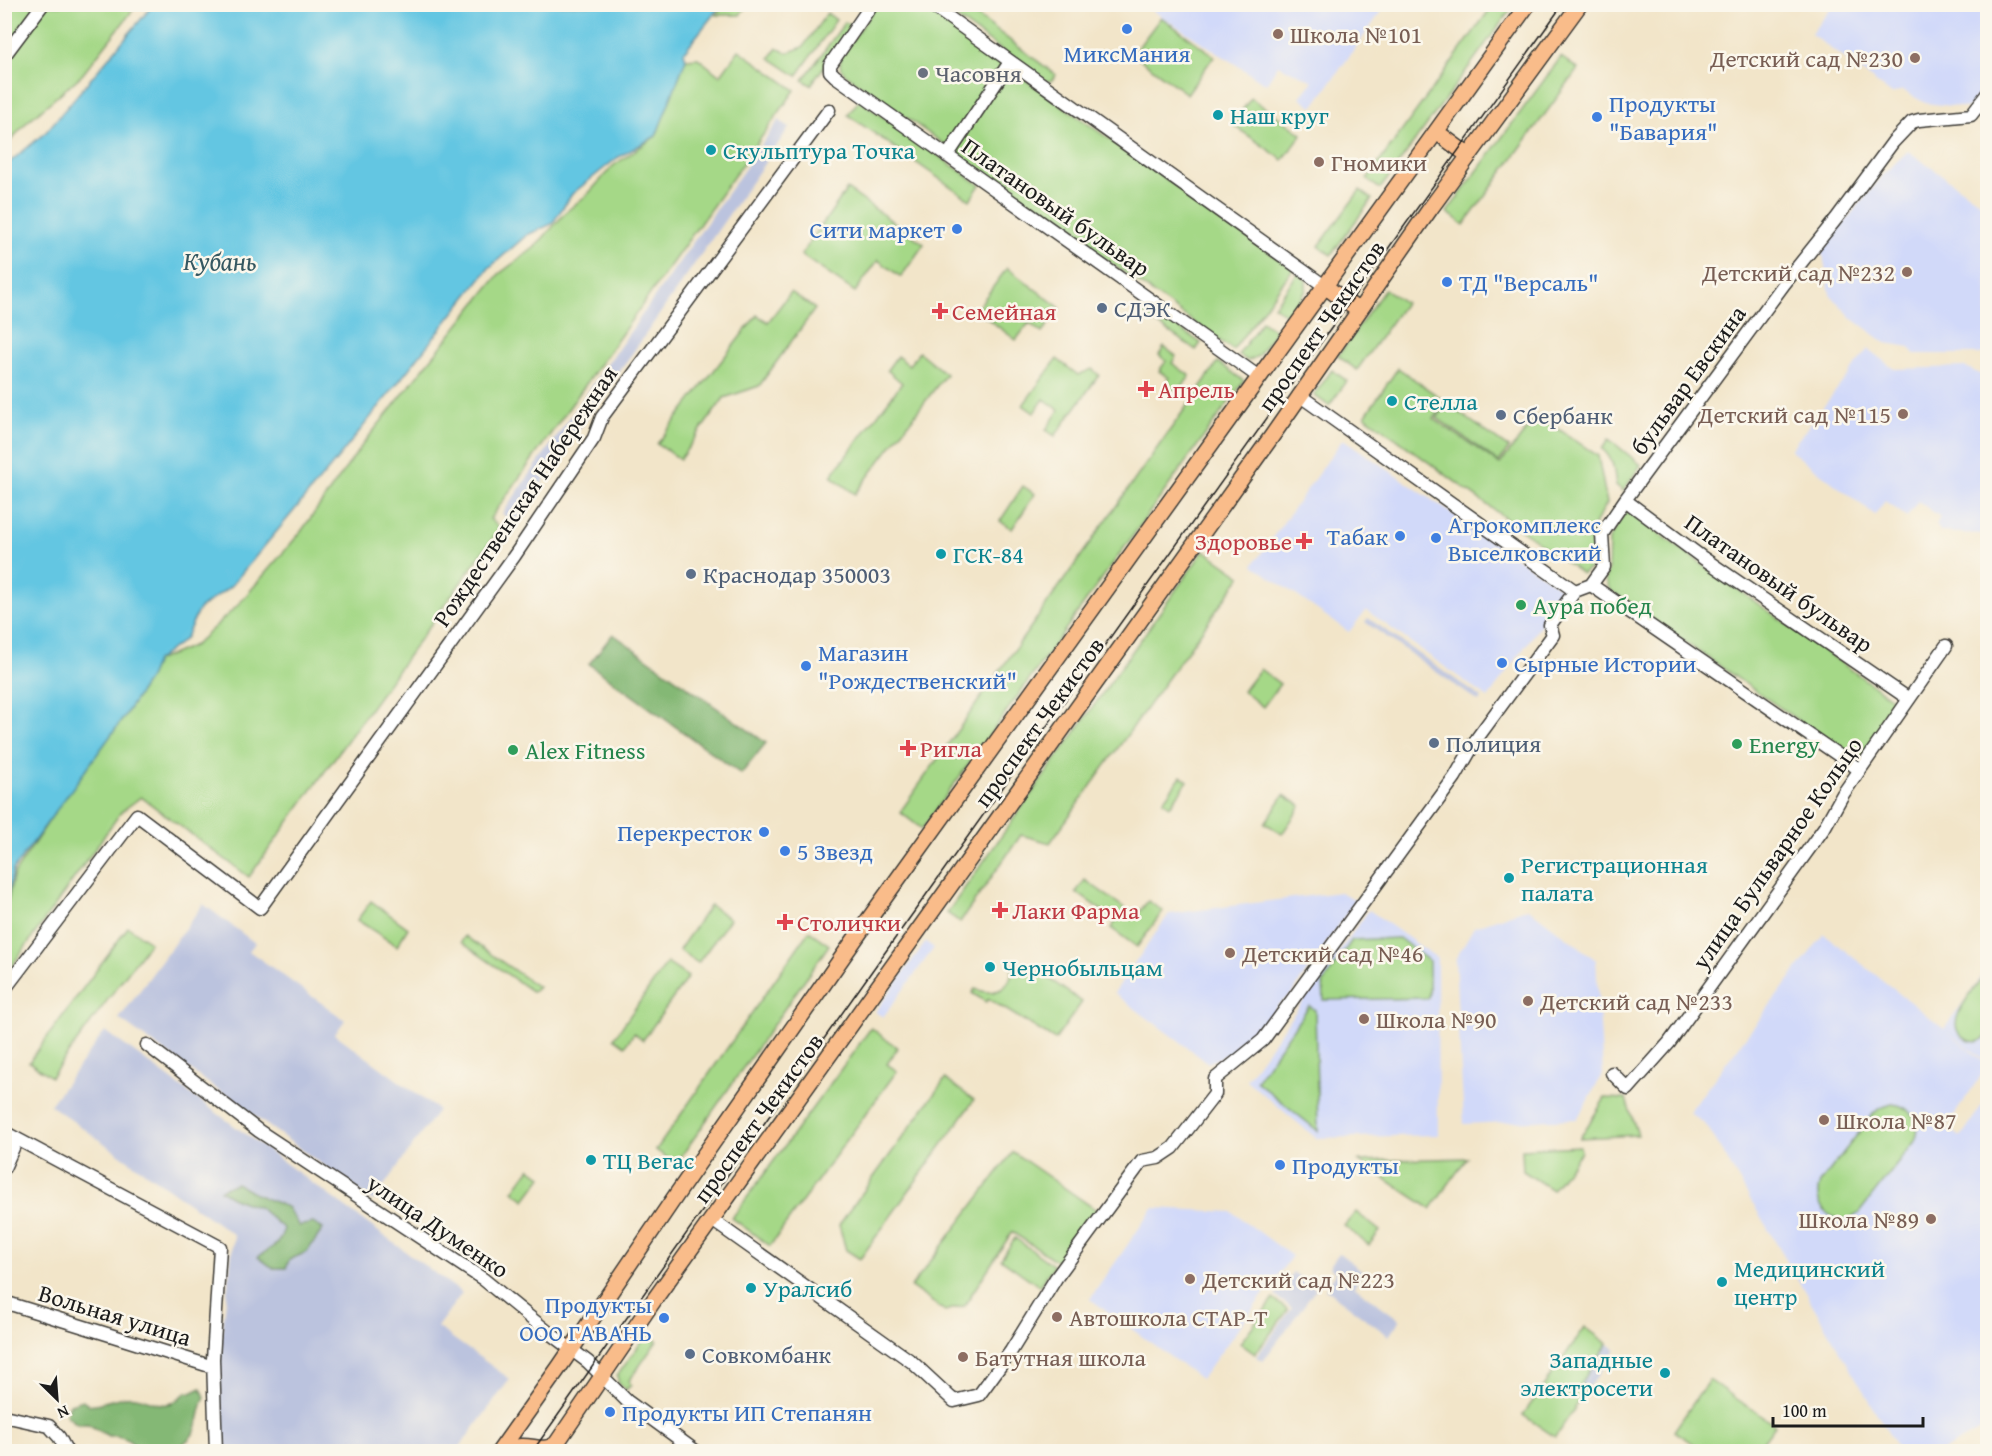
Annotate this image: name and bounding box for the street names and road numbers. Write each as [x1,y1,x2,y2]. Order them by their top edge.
street label: Платановый бульвар [955,129,1157,285]
street label: проспект Чекистов [1249,233,1393,419]
street label: бульвар Евскина [1622,298,1755,462]
street label: Рождественская Набережная [424,358,626,634]
street label: Платановый бульвар [1678,505,1880,661]
street label: проспект Чекистов [965,630,1113,814]
street label: улица Бульварное Кольцо [1683,730,1871,977]
street label: проспект Чекистов [684,1026,832,1210]
street label: улица Думенко [359,1165,516,1287]
street label: Вольная улица [34,1275,196,1355]

